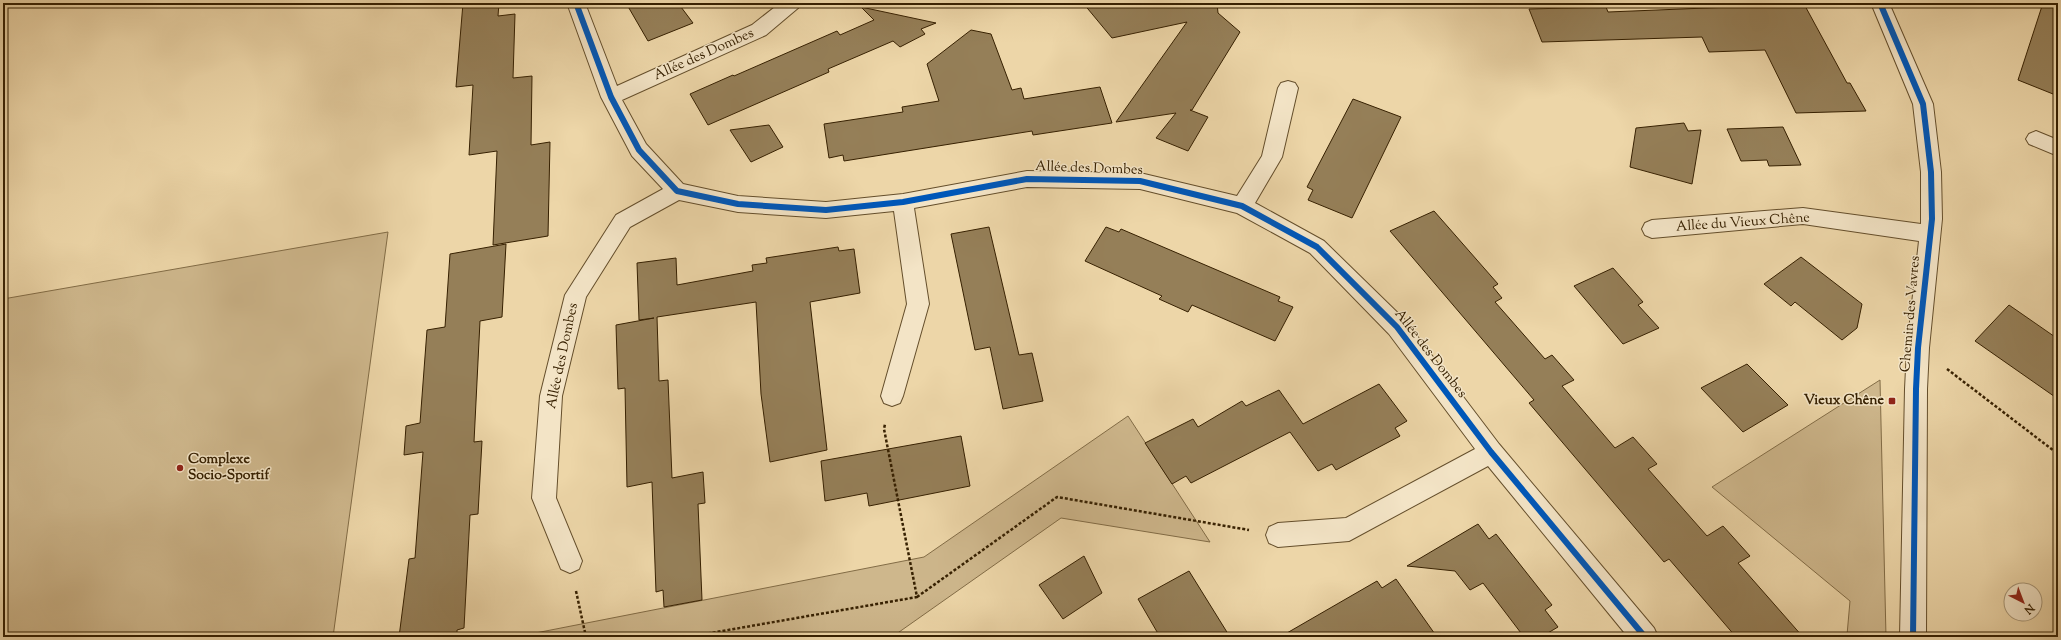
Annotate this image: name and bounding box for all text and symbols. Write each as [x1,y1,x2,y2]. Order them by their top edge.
street label: Allée des Dombes [651,24,757,86]
street label: Allée des Dombes [1035,157,1143,181]
street label: Allée du Vieux Chêne [1675,208,1811,238]
street label: Chemin des Vavres [1896,255,1926,373]
street label: Allée des Dombes [542,301,584,411]
street label: Allée des Dombes [1389,305,1471,403]
place label: Vieux Chêne [1804,391,1884,411]
marker: Vieux Chêne [1887,396,1897,406]
place label: Complexe Socio-Sportif [188,450,270,486]
marker: Complexe Socio-Sportif [175,463,185,473]
north arrow [2003,582,2043,622]
text: N [2020,599,2038,618]

